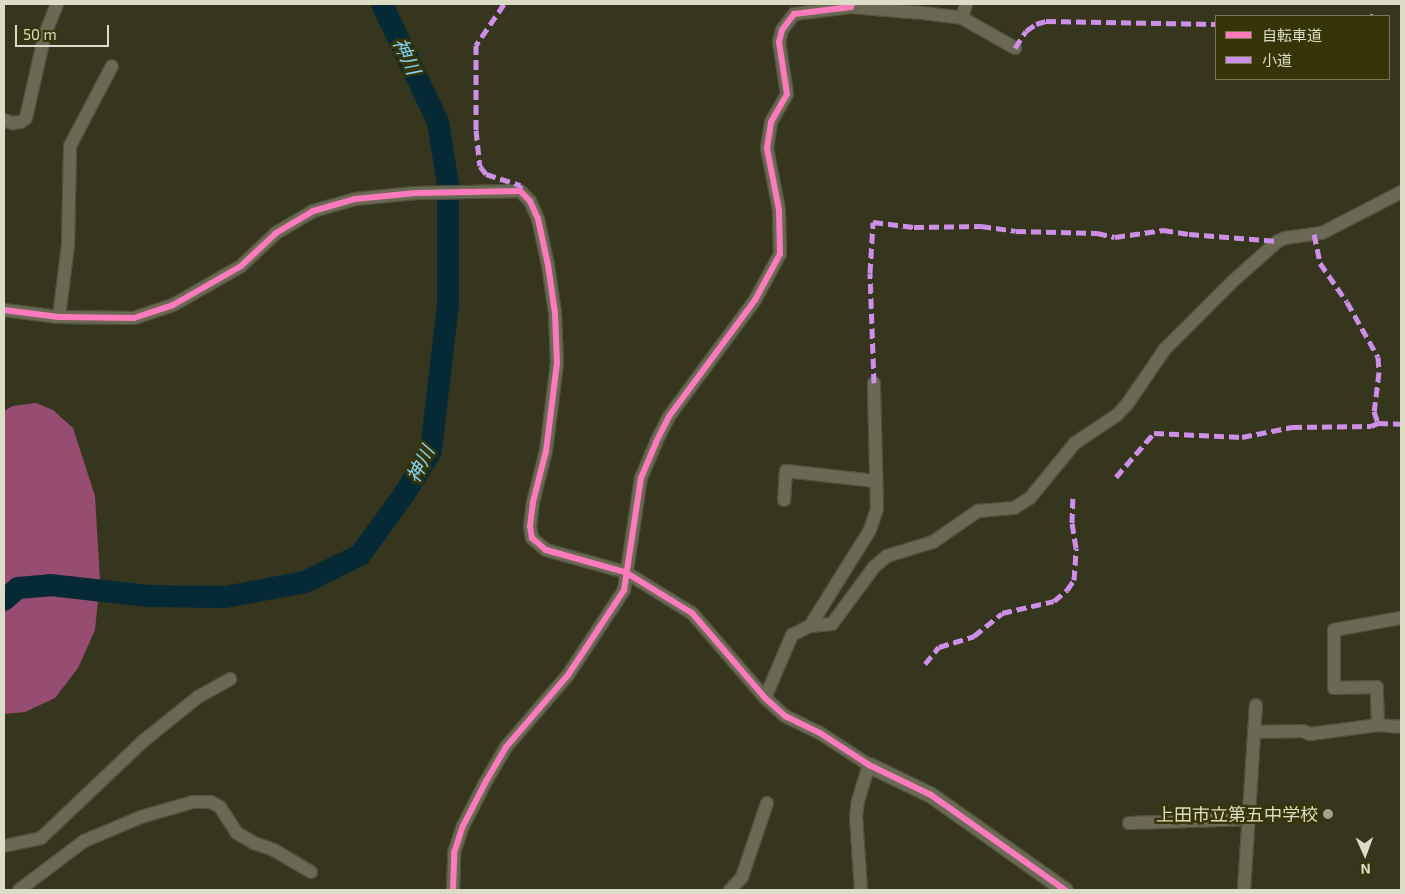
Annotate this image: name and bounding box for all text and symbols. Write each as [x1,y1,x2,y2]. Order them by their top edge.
scale bar [18,15,111,47]
legend [1215,15,1390,80]
text: 50 m [23,25,57,43]
text: 自転車道 [1262,26,1322,44]
water label: 神川 [389,34,425,78]
text: 小道 [1262,51,1292,69]
water label: 神川 [401,442,439,486]
place label: 上田市立第五中学校 [1156,803,1318,825]
marker: 上田市立第五中学校 [1322,808,1334,820]
north arrow [1340,829,1390,879]
text: N [1360,861,1371,878]

